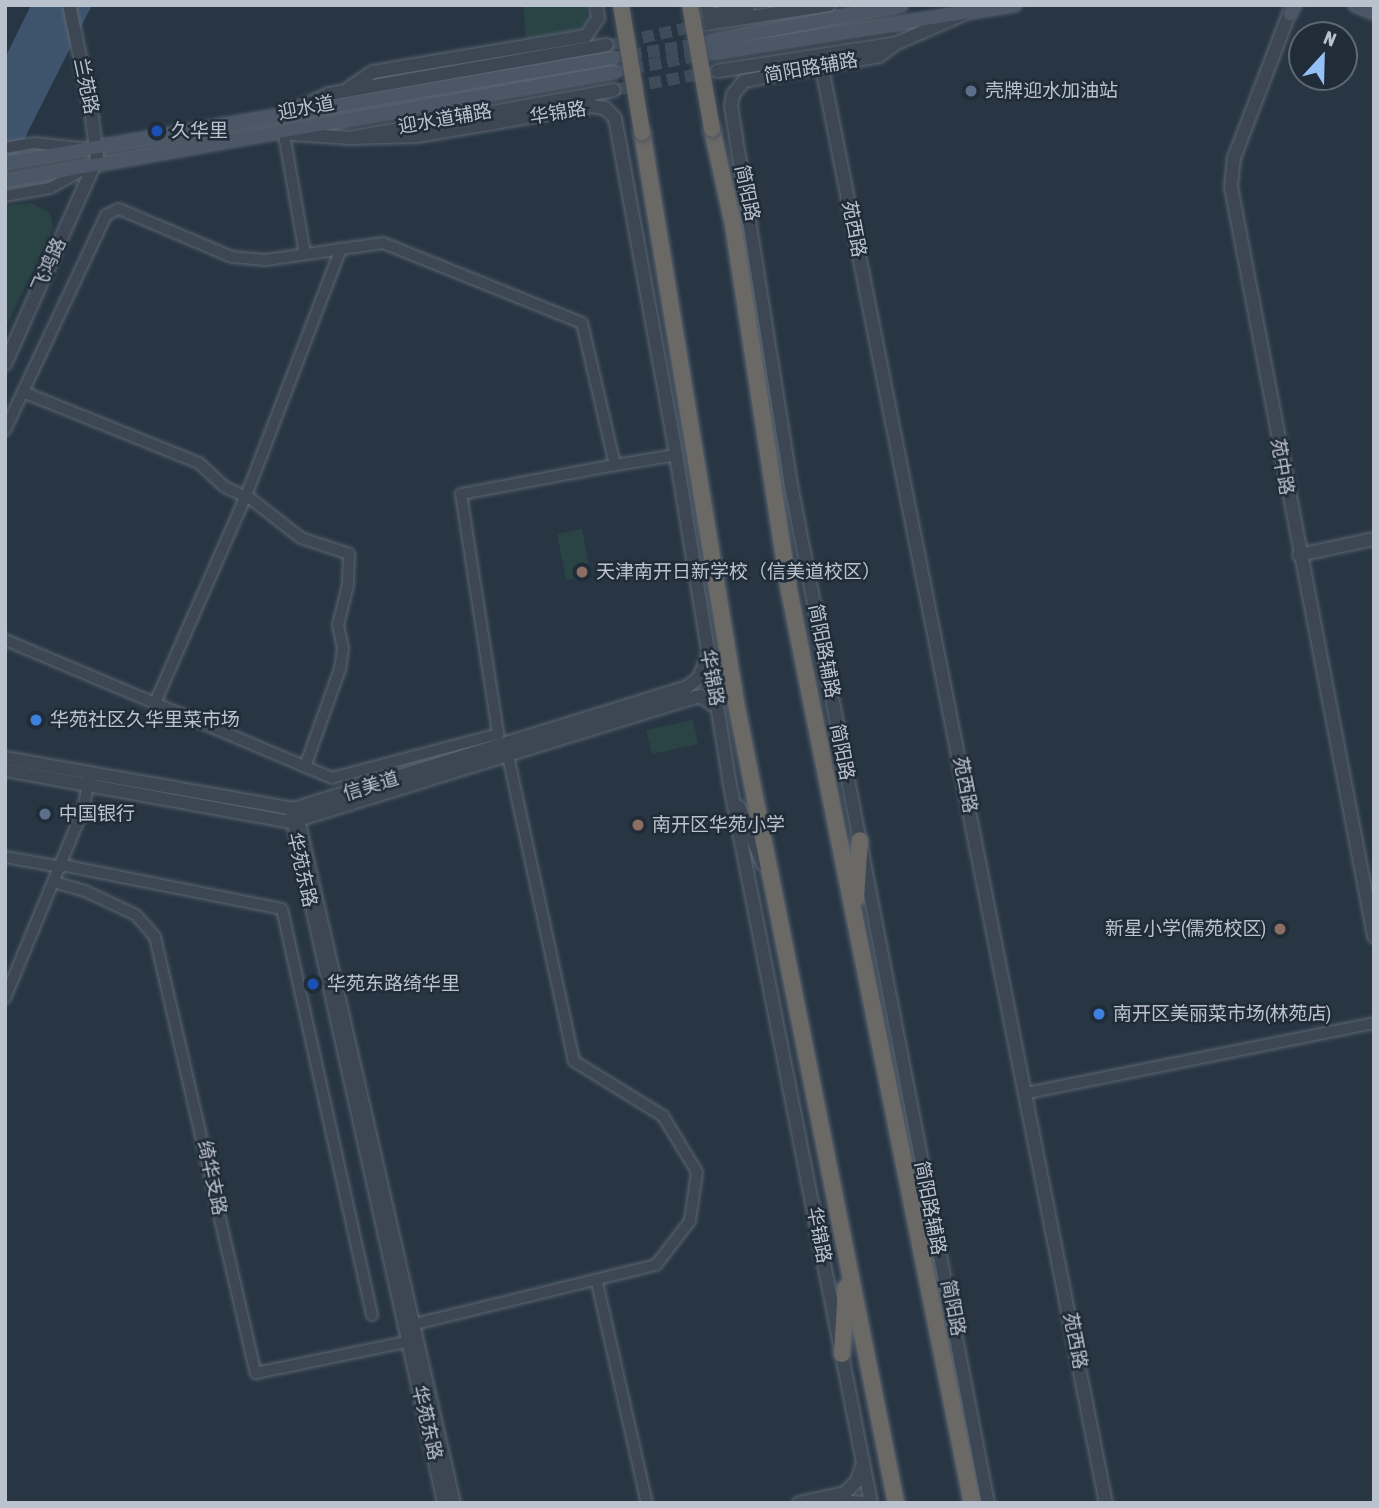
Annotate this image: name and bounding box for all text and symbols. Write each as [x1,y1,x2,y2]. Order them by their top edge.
north arrow [1288,21,1358,91]
text: N [1321,26,1339,51]
street label: 简阳路辅路 [762,49,860,87]
street label: 兰苑路 [69,56,103,116]
place label: 壳牌迎水加油站 [985,80,1118,102]
marker: 壳牌迎水加油站 [963,83,979,99]
street label: 迎水道 [276,91,336,125]
street label: 华锦路 [528,97,588,129]
street label: 迎水道辅路 [396,100,494,138]
place label: 久华里 [171,120,228,142]
marker: 久华里 [149,123,165,139]
street label: 简阳路 [730,163,764,223]
street label: 苑西路 [837,199,871,259]
street label: 飞鸿路 [27,234,71,296]
street label: 苑中路 [1266,437,1298,497]
place label: 天津南开日新学校（信美道校区） [596,561,881,583]
marker: 天津南开日新学校（信美道校区） [574,564,590,580]
street label: 简阳路辅路 [804,602,844,700]
street label: 华锦路 [696,648,728,708]
place label: 华苑社区久华里菜市场 [50,709,240,731]
marker: 华苑社区久华里菜市场 [28,712,44,728]
street label: 简阳路 [825,722,859,782]
street label: 苑西路 [948,755,982,815]
street label: 信美道 [340,767,402,805]
place label: 中国银行 [59,803,135,825]
marker: 中国银行 [37,806,53,822]
place label: 南开区华苑小学 [652,814,785,836]
marker: 南开区华苑小学 [630,817,646,833]
street label: 华苑东路 [282,830,322,910]
place label: 新星小学(儒苑校区) [1105,918,1266,940]
marker: 新星小学(儒苑校区) [1272,921,1288,937]
place label: 华苑东路绮华里 [327,973,460,995]
marker: 华苑东路绮华里 [305,976,321,992]
place label: 南开区美丽菜市场(林苑店) [1113,1003,1331,1025]
marker: 南开区美丽菜市场(林苑店) [1091,1006,1107,1022]
street label: 绮华支路 [193,1138,231,1218]
street label: 简阳路辅路 [910,1159,950,1257]
street label: 华锦路 [802,1205,836,1265]
street label: 简阳路 [936,1278,970,1338]
street label: 苑西路 [1058,1311,1092,1371]
street label: 华苑东路 [407,1383,447,1463]

